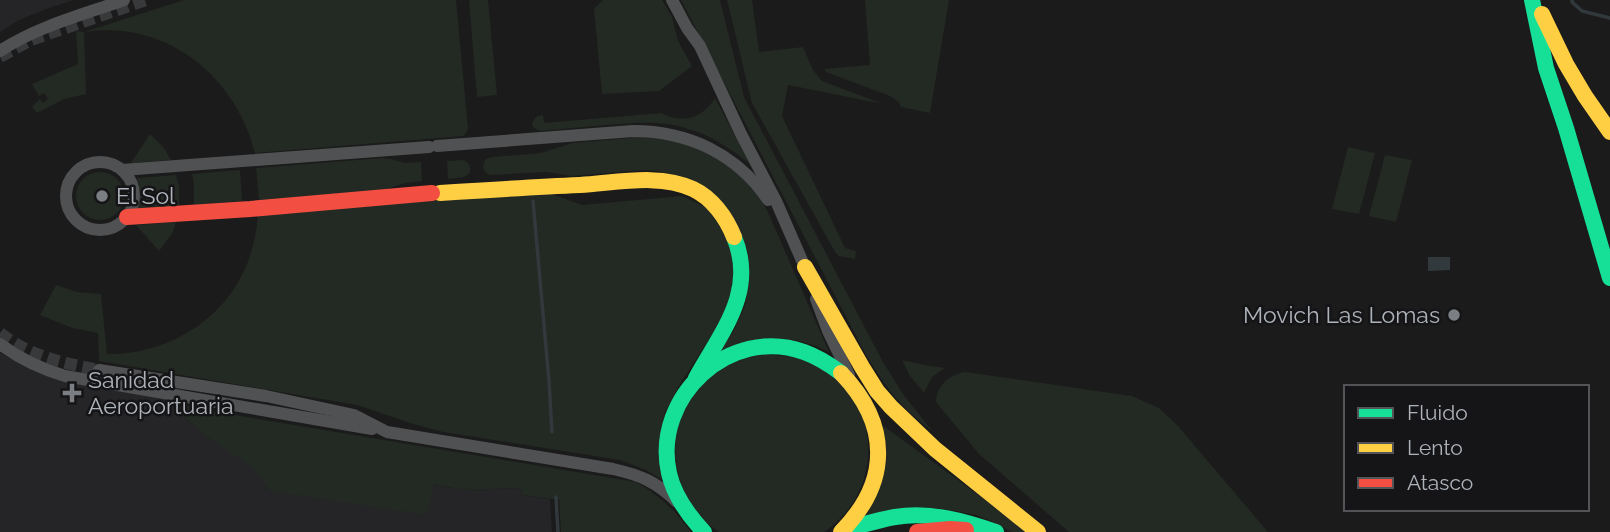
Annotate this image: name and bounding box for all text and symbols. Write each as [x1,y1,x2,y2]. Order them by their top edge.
place label: El Sol [116,182,176,209]
marker: El Sol [94,188,110,204]
place label: Movich Las Lomas [1243,301,1440,328]
marker: Movich Las Lomas [1446,307,1462,323]
place label: Sanidad Aeroportuaria [88,366,234,419]
marker: Sanidad Aeroportuaria [62,383,82,403]
legend [1344,385,1589,511]
text: Fluido [1407,400,1468,425]
text: Lento [1407,435,1463,460]
text: Atasco [1407,470,1473,495]

